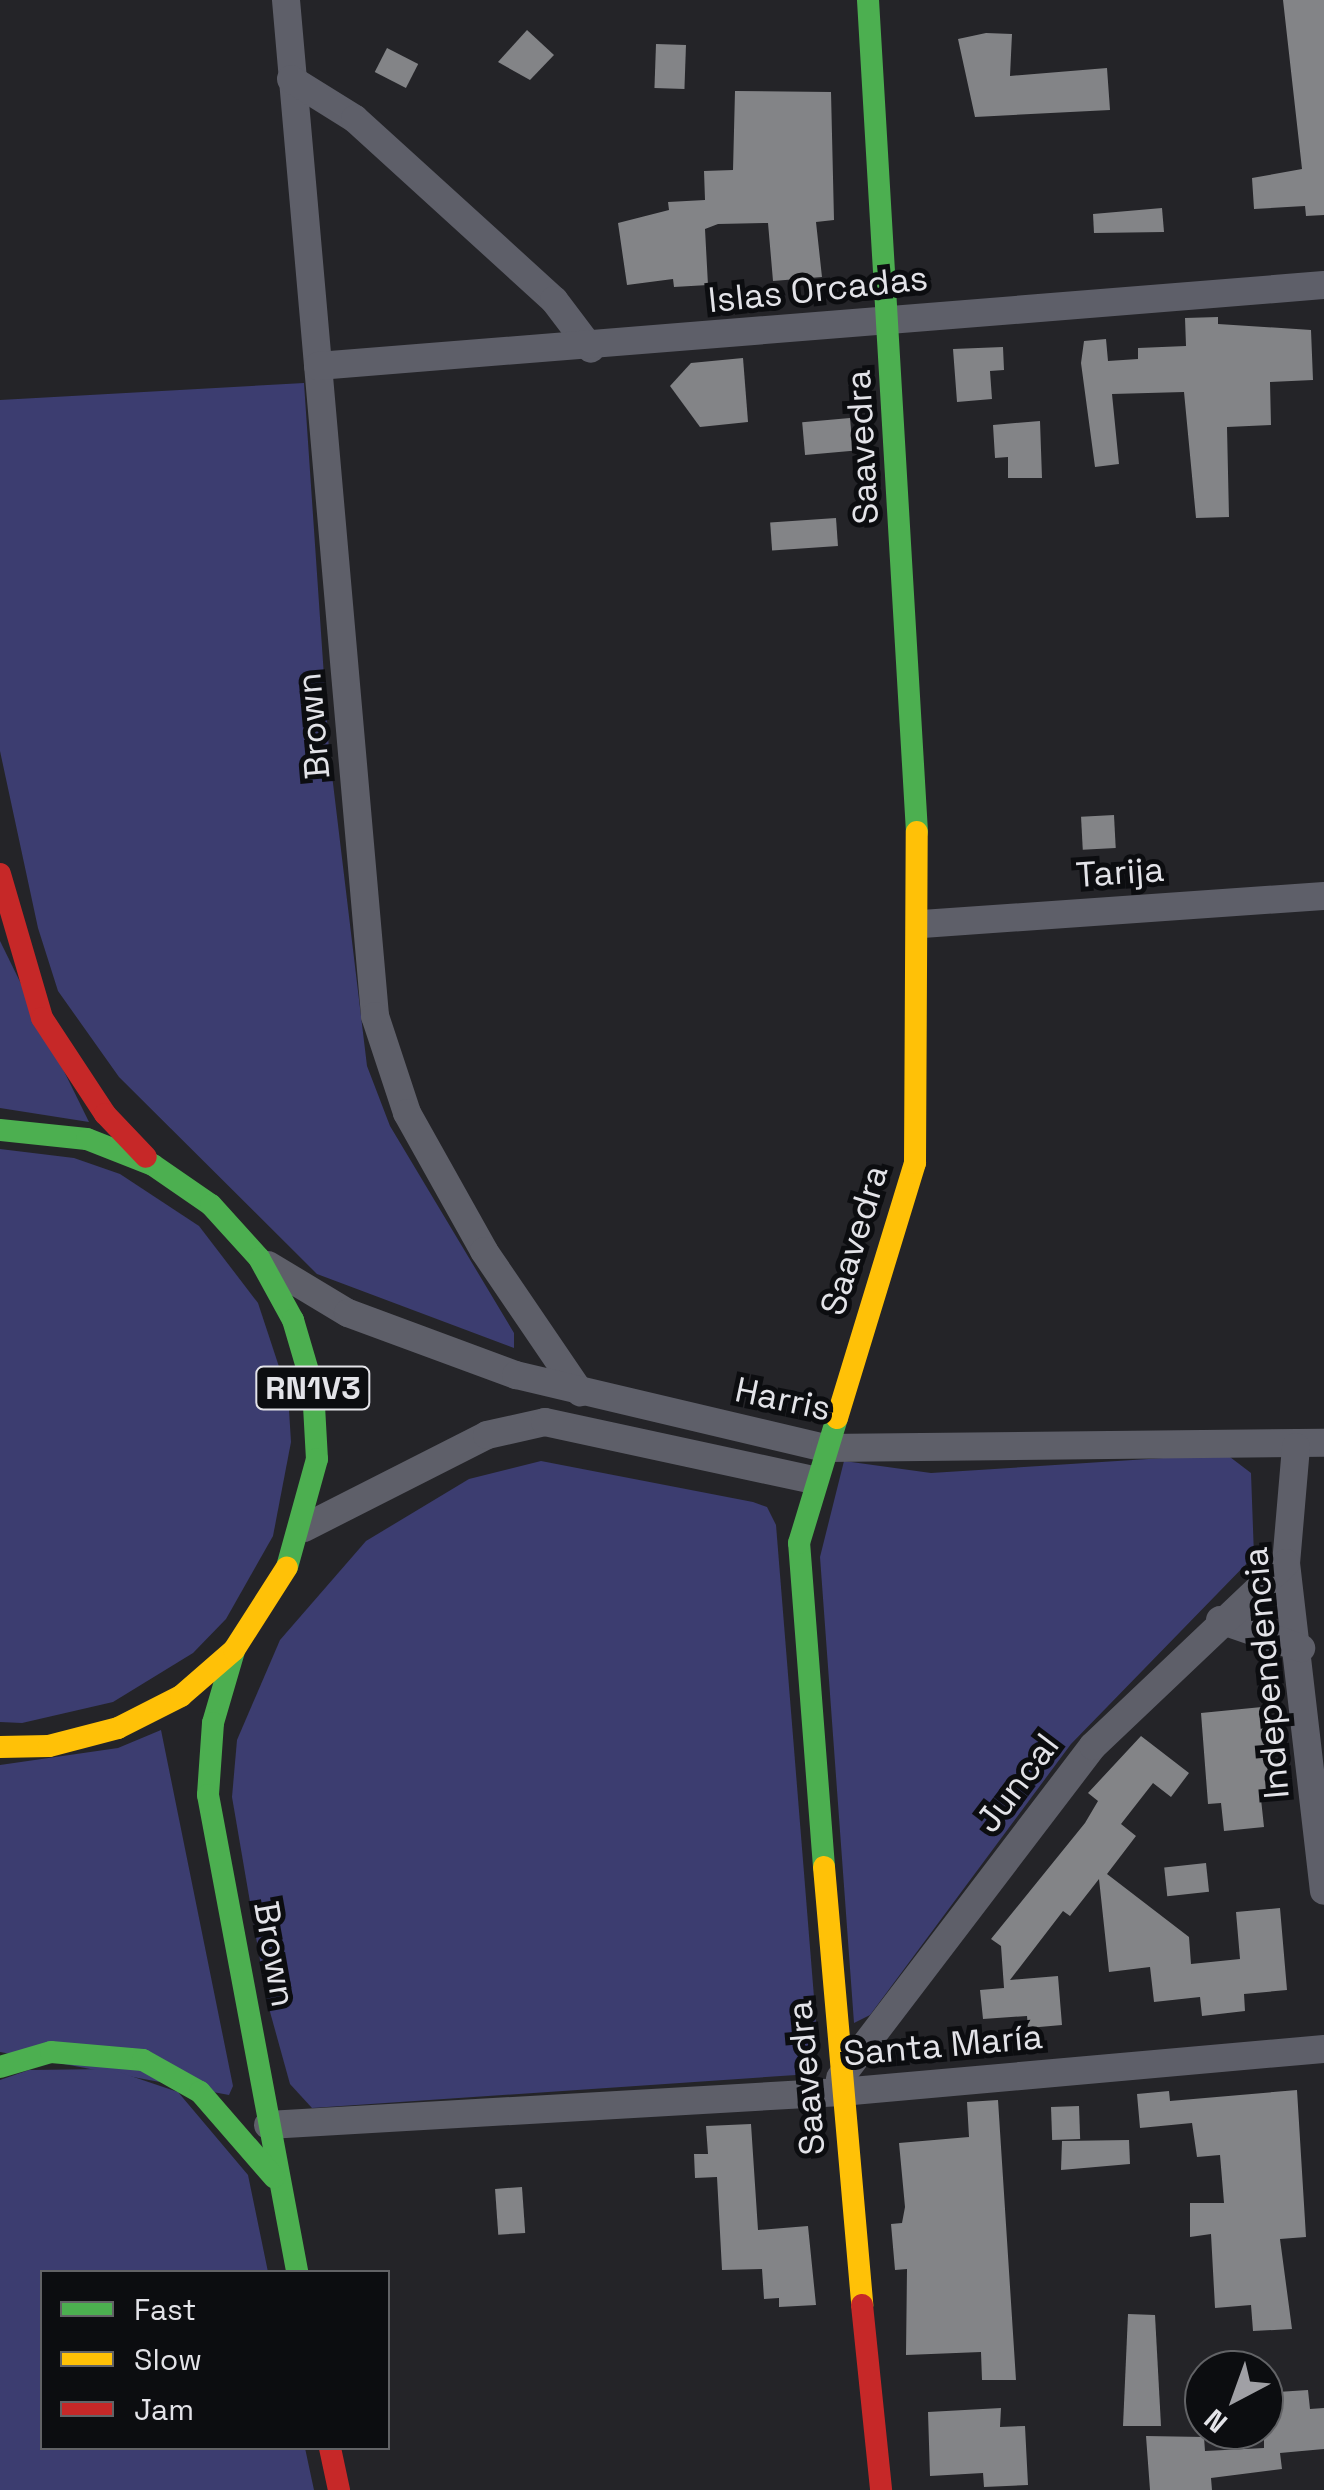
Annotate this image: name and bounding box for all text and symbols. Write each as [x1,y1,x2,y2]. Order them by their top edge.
street label: Islas Orcadas [706,257,930,321]
street label: Saavedra [837,369,887,525]
street label: Brown [287,671,339,781]
street label: Tarija [1075,848,1165,896]
street label: Saavedra [811,1160,897,1320]
road number: RN1V3 [253,1361,373,1415]
street label: Harris [731,1368,835,1430]
street label: Independencia [1234,1545,1298,1801]
street label: Juncal [966,1725,1068,1841]
street label: Brown [245,1898,305,2010]
street label: Saavedra [778,1999,834,2157]
street label: Santa María [842,2015,1044,2075]
legend [40,2270,390,2450]
text: Fast [134,2290,196,2329]
text: Slow [134,2340,202,2379]
north arrow [1184,2350,1284,2450]
text: Jam [134,2390,194,2429]
text: N [1197,2401,1235,2441]

